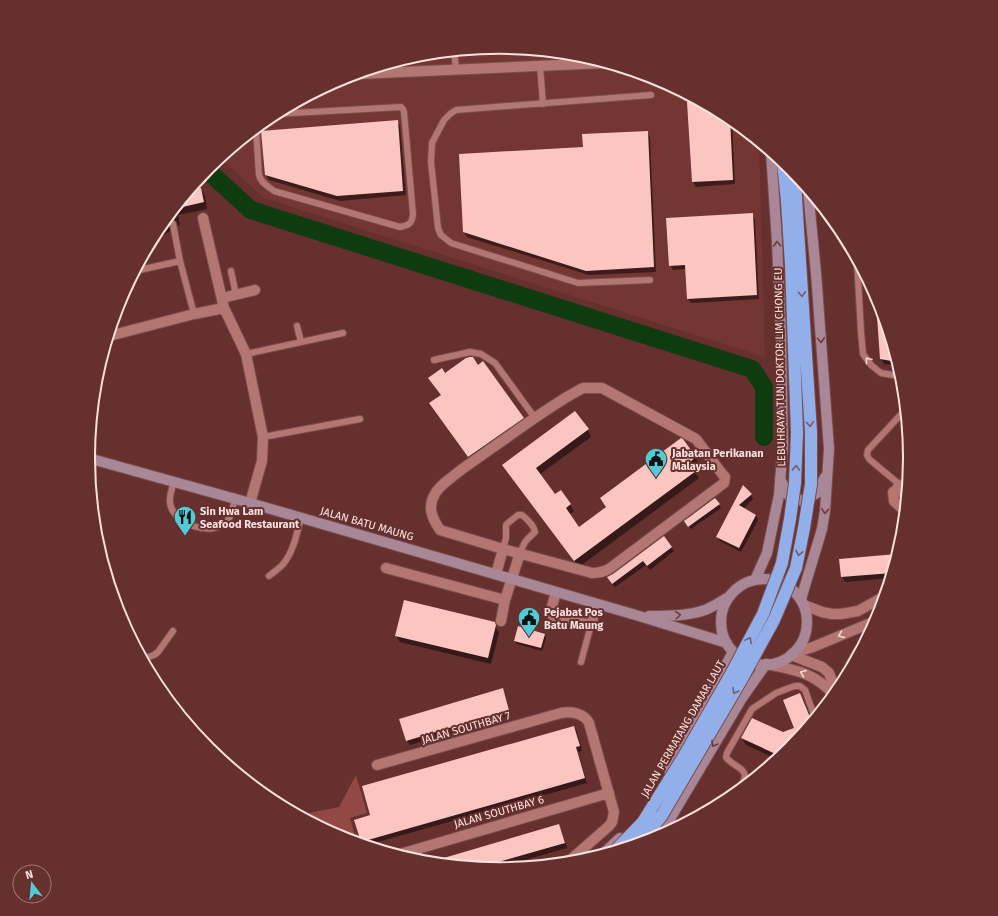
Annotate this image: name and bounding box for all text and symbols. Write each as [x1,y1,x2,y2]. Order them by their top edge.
one-way arrow [772,241,781,247]
street label: LEBUHRAYA TUN DOKTOR LIM CHONG EU [772,267,788,467]
one-way arrow [797,291,806,297]
one-way arrow [817,337,826,343]
one-way arrow [865,357,872,364]
one-way arrow [806,421,815,427]
public building icon: Jabatan Perikanan Malaysia [643,446,669,479]
place label: Jabatan Perikanan Malaysia [671,447,764,473]
one-way arrow [792,465,800,471]
restaurant icon: Sin Hwa Lam Seafood Restaurant [172,504,198,537]
street label: JALAN BATU MAUNG [319,504,415,544]
place label: Sin Hwa Lam Seafood Restaurant [200,505,300,531]
one-way arrow [820,508,829,514]
one-way arrow [796,550,804,556]
public building icon: Pejabat Pos Batu Maung [516,605,542,638]
place label: Pejabat Pos Batu Maung [544,606,604,632]
one-way arrow [675,611,681,620]
one-way arrow [837,631,844,639]
one-way arrow [744,637,752,645]
street label: JALAN PERMATANG DAMAR LAUT [638,658,728,800]
one-way arrow [800,669,807,677]
one-way arrow [732,687,739,694]
street label: JALAN SOUTHBAY 7 [420,709,512,747]
one-way arrow [712,740,719,747]
street label: JALAN SOUTHBAY 6 [452,793,546,831]
north arrow [12,864,52,904]
text: N [24,868,35,882]

